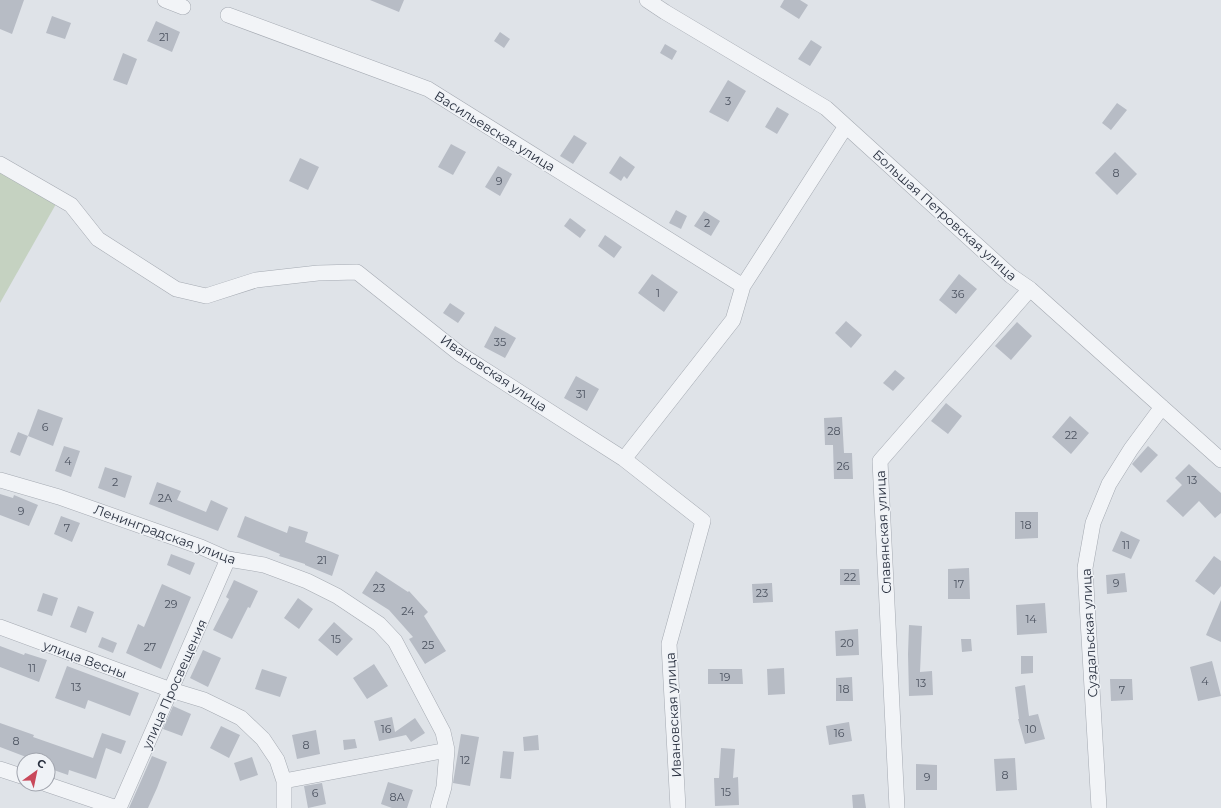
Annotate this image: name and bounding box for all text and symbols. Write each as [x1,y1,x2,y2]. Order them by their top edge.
house number: 21 [159,30,169,44]
street label: Васильевская улица [432,87,558,175]
house number: 3 [725,94,731,108]
street label: Большая Петровская улица [870,146,1020,284]
house number: 8 [1112,166,1120,180]
house number: 9 [496,174,503,188]
house number: 2 [704,216,710,230]
house number: 1 [656,286,660,300]
house number: 36 [952,287,965,301]
street label: Ивановская улица [438,331,550,415]
house number: 35 [494,335,506,349]
house number: 31 [576,387,586,401]
house number: 6 [42,420,49,434]
house number: 28 [827,424,841,438]
house number: 22 [1065,428,1077,442]
house number: 4 [64,454,72,468]
house number: 26 [837,459,850,473]
street label: Славянская улица [872,470,894,594]
house number: 13 [1187,473,1197,487]
house number: 2 [112,475,118,489]
house number: 2А [158,491,173,505]
street label: Ленинградская улица [92,501,238,567]
house number: 9 [18,504,25,518]
house number: 18 [1021,518,1032,532]
house number: 7 [64,521,70,535]
house number: 11 [1122,538,1130,552]
house number: 21 [317,553,327,567]
street label: Суздальская улица [1078,568,1100,698]
house number: 22 [844,570,856,584]
house number: 9 [1113,576,1120,590]
house number: 17 [954,577,964,591]
house number: 23 [373,581,385,595]
house number: 23 [756,586,768,600]
house number: 29 [165,597,178,611]
house number: 24 [401,604,415,618]
house number: 14 [1025,612,1037,626]
street label: улица Просвещения [138,616,210,753]
house number: 15 [331,632,341,646]
street label: улица Весны [40,636,129,682]
house number: 20 [840,636,854,650]
house number: 25 [422,638,434,652]
house number: 27 [144,640,156,654]
street label: Ивановская улица [662,652,684,778]
house number: 11 [28,661,36,675]
house number: 19 [720,670,731,684]
house number: 4 [1201,674,1209,688]
house number: 13 [916,676,926,690]
house number: 13 [71,680,81,694]
house number: 18 [839,682,850,696]
house number: 7 [1119,683,1125,697]
house number: 16 [381,722,392,736]
house number: 10 [1025,722,1037,736]
house number: 16 [834,726,845,740]
house number: 8 [12,734,20,748]
house number: 8 [302,738,310,752]
north arrow [16,752,56,792]
house number: 12 [460,753,470,767]
text: С [34,756,49,772]
house number: 8 [1001,768,1009,782]
house number: 9 [924,770,931,784]
house number: 15 [721,785,731,799]
house number: 6 [312,786,319,800]
house number: 8А [389,790,405,804]

